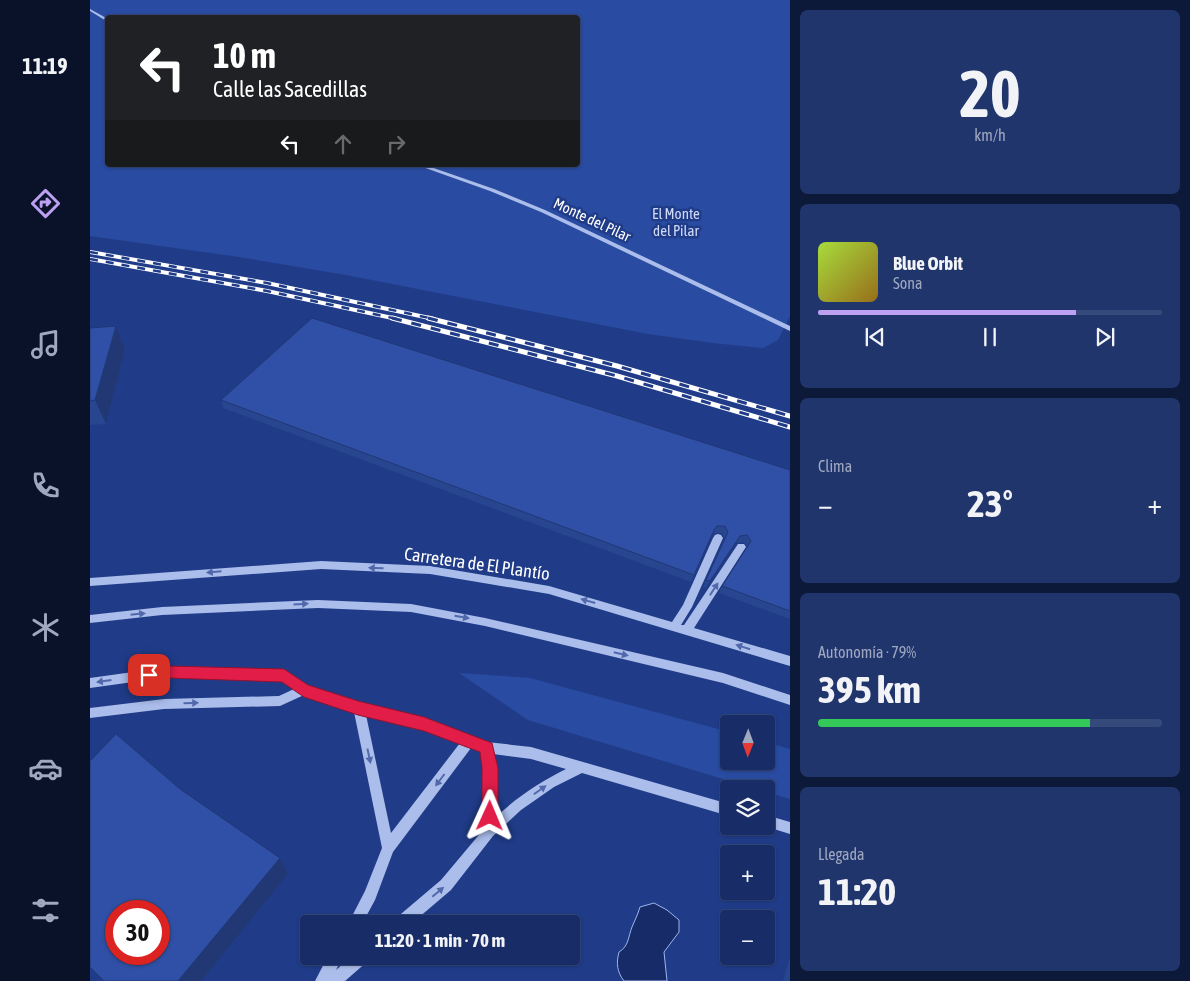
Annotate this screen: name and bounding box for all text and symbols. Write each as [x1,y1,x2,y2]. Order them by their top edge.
icon: left [130,35,195,100]
text: 10 m [213,35,276,75]
text: 11:19 [22,53,68,79]
text: 20 [959,56,1021,131]
text: Calle las Sacedillas [213,76,367,102]
text: km/h [974,126,1006,144]
icon: left [276,130,304,158]
icon: ahead [329,130,357,158]
icon: right [382,130,410,158]
icon: directions [28,186,63,221]
street label: Monte del Pilar [551,194,634,245]
park label: El Monte del Pilar [652,205,700,239]
text: Blue Orbit [893,252,963,274]
text: Sona [893,274,922,292]
icon: previous [861,323,889,351]
icon: pause [976,323,1004,351]
icon: next [1091,323,1119,351]
icon: music [28,327,63,362]
text: Clima [818,457,852,475]
icon: phone [28,468,63,503]
text: 23° [967,482,1013,525]
text: − [818,488,833,520]
text: + [1147,488,1162,520]
street label: Carretera de El Plantío [403,543,551,584]
one-way arrow [368,563,384,571]
one-way arrow [205,568,221,576]
one-way arrow [709,582,718,596]
one-way arrow [580,597,595,605]
one-way arrow [293,600,309,608]
icon: climate [28,610,63,645]
one-way arrow [131,610,147,618]
one-way arrow [455,614,471,622]
one-way arrow [736,643,751,650]
text: Autonomía · 79% [818,643,916,661]
one-way arrow [613,650,628,658]
pin [128,654,170,696]
icon: arrive [135,661,163,689]
text: 395 km [818,668,921,711]
one-way arrow [95,677,111,685]
one-way arrow [183,699,199,707]
north arrow [720,715,775,770]
map controls [720,715,775,965]
one-way arrow [365,748,373,763]
icon: car [28,751,63,786]
one-way arrow [434,773,445,786]
button: layers [720,780,775,835]
one-way arrow [534,785,547,795]
position arrow [463,789,515,841]
button: + [720,845,775,900]
text: Llegada [818,845,865,863]
text: 11:20 [818,870,896,913]
one-way arrow [431,887,444,898]
icon: filters [28,893,63,928]
speed limit sign: 30 [105,900,170,965]
button: − [720,910,775,965]
text: 11:20 · 1 min · 70 m [375,929,505,951]

